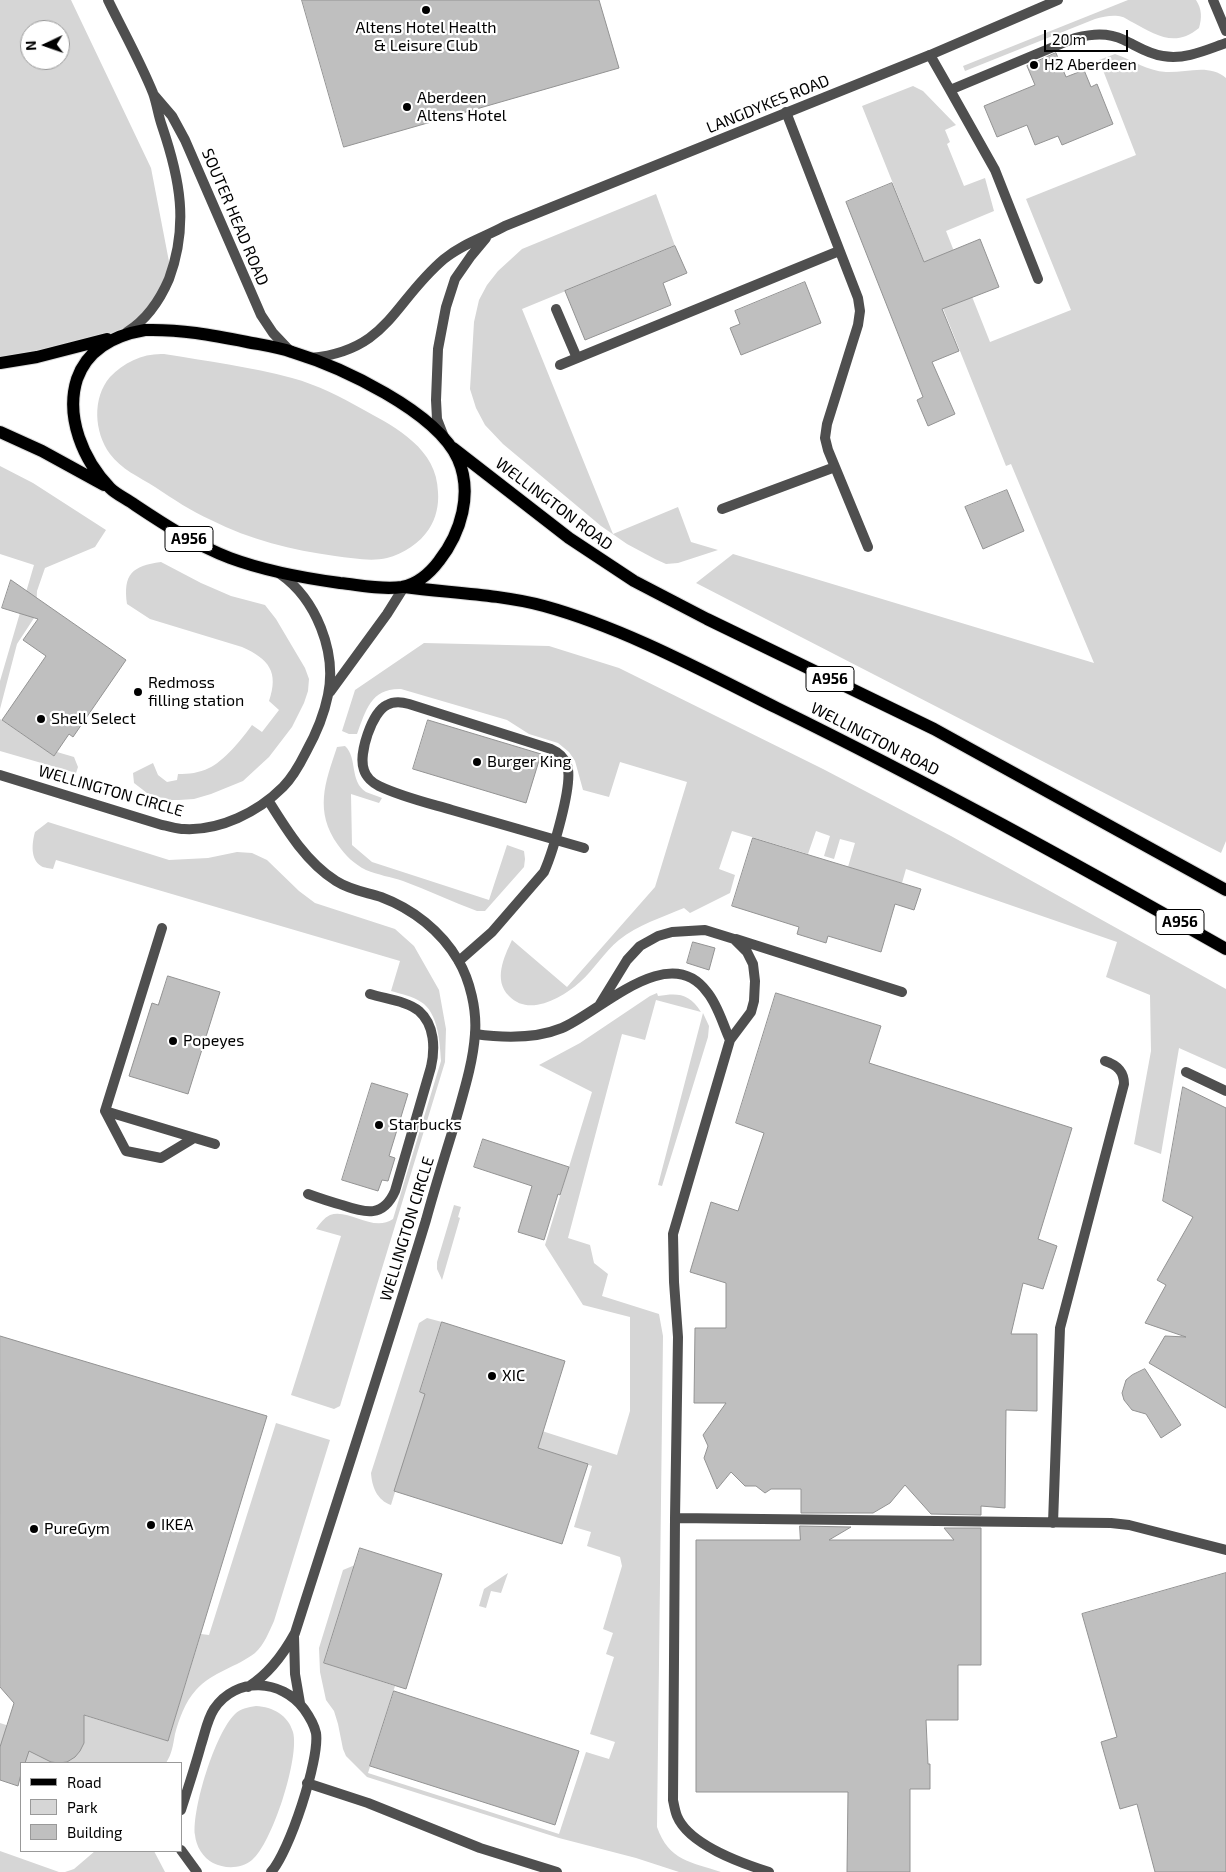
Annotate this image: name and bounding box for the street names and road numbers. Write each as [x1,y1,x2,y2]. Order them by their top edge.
street label: LANGDYKES ROAD [704,71,832,137]
street label: SOUTER HEAD ROAD [197,146,273,288]
street label: WELLINGTON ROAD [492,454,616,554]
road number: A956 [165,526,213,552]
road number: A956 [806,666,854,692]
street label: WELLINGTON ROAD [808,698,942,780]
street label: WELLINGTON CIRCLE [36,761,186,821]
road number: A956 [1156,910,1204,934]
street label: WELLINGTON CIRCLE [376,1154,438,1304]

